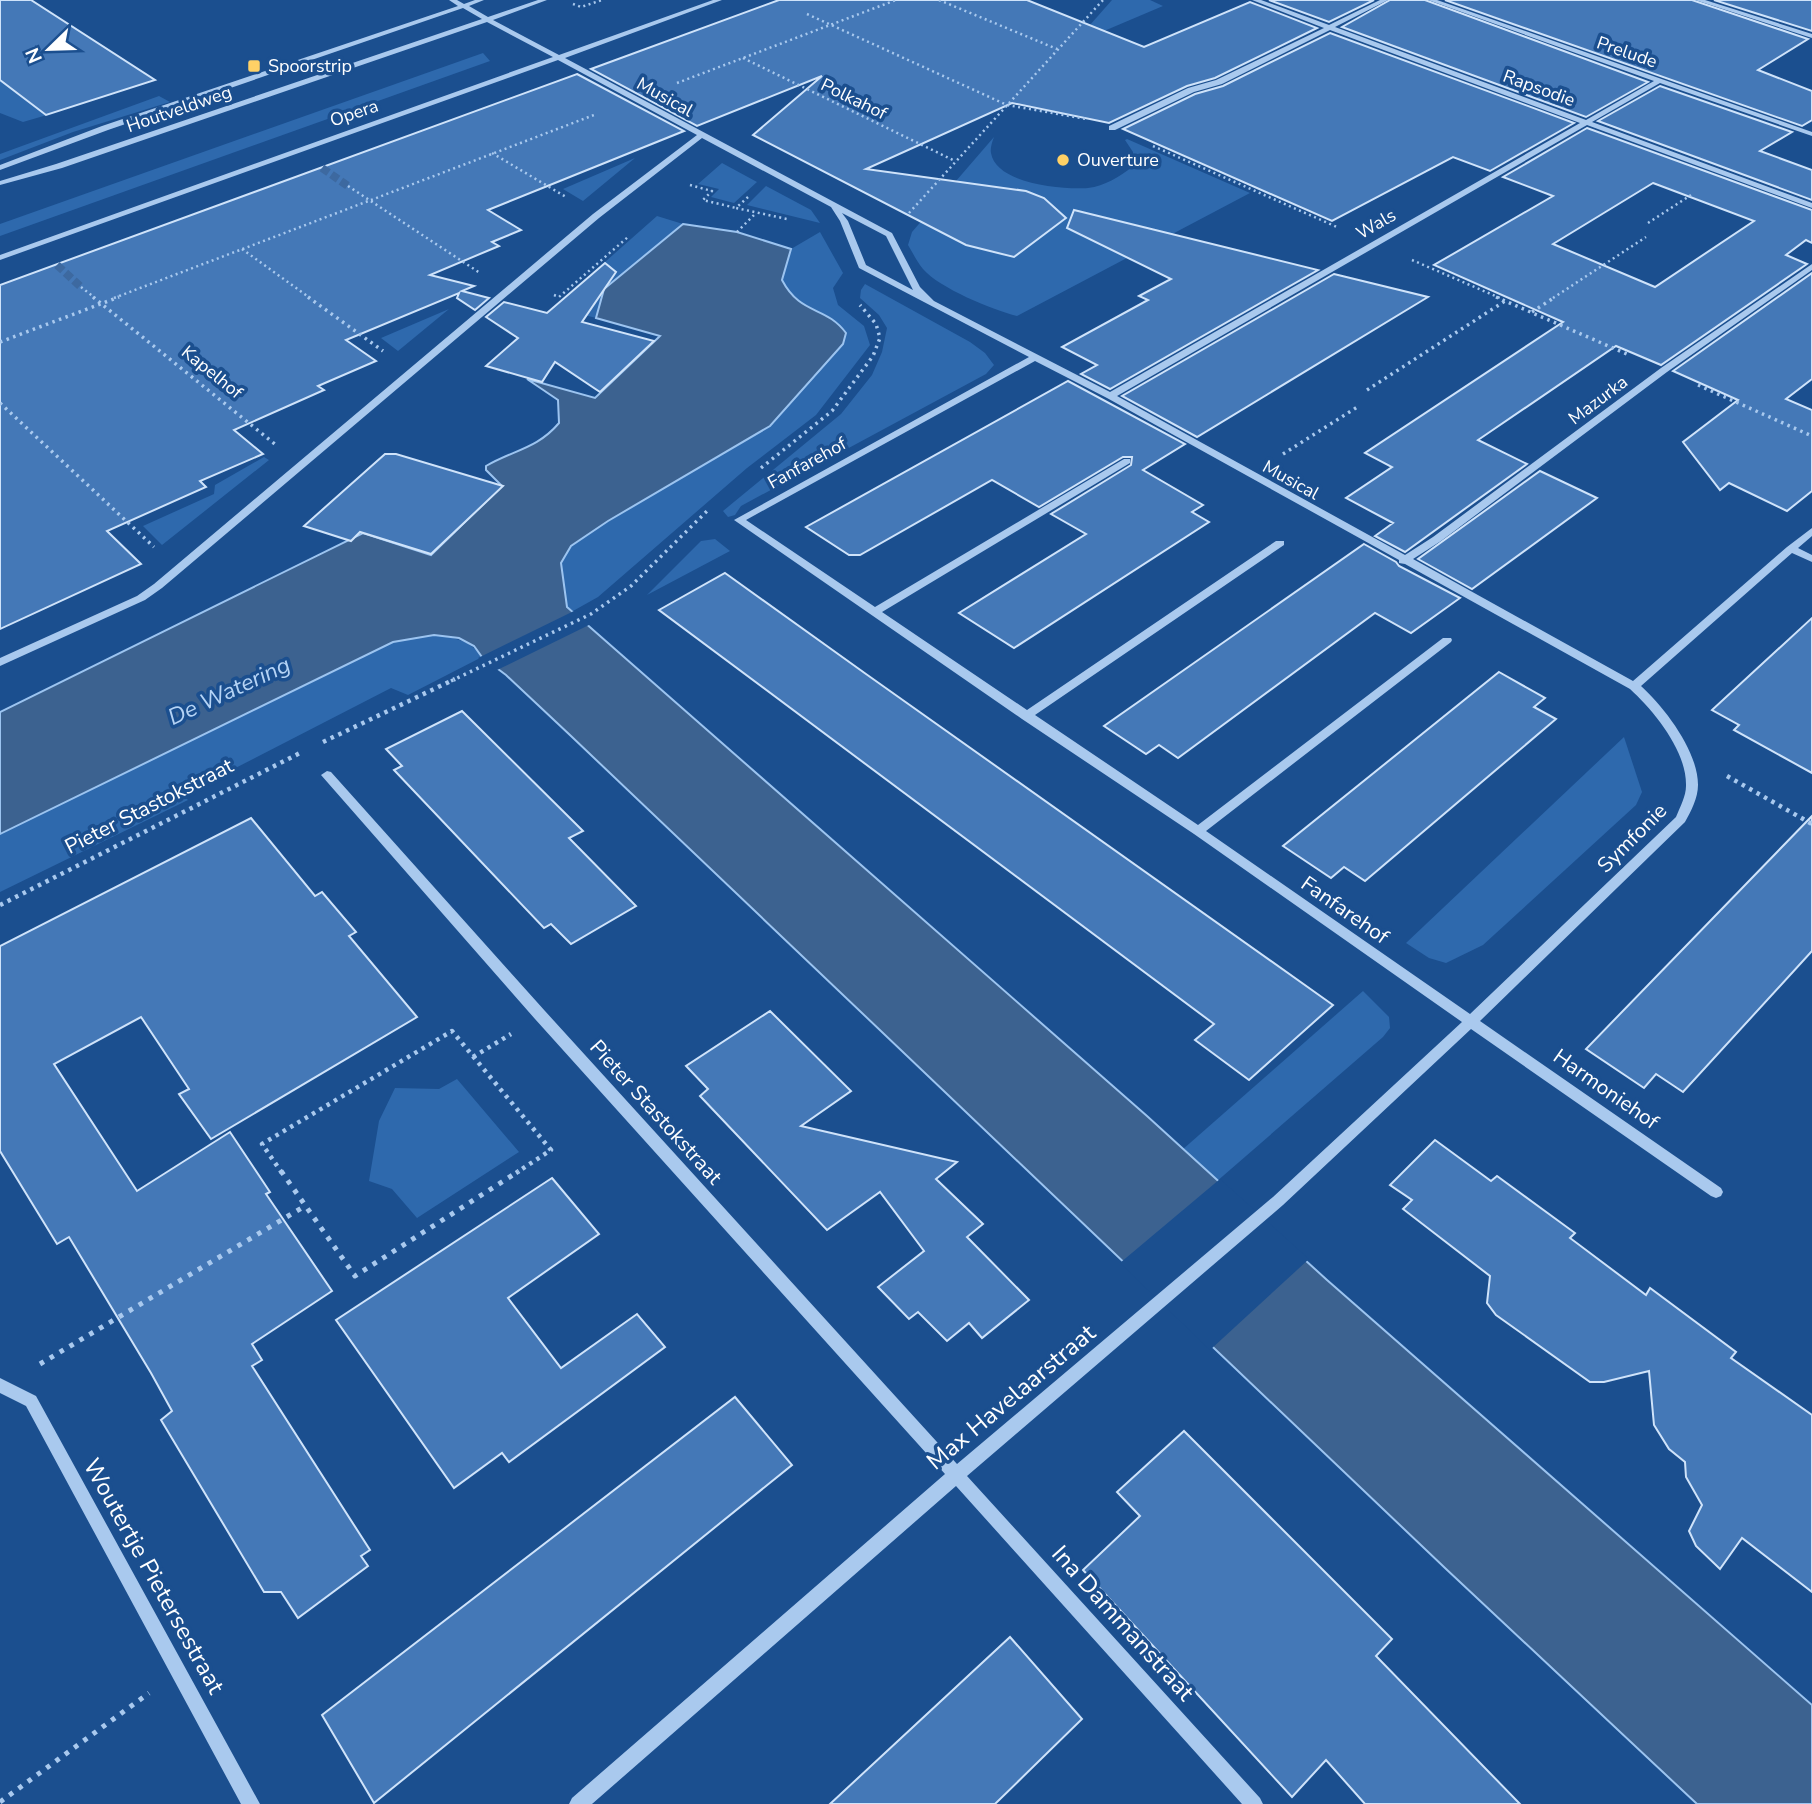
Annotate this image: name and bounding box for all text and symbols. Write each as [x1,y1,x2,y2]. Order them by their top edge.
north arrow [14,14,84,84]
street label: Prelude [1593,30,1661,74]
text: N [20,44,49,67]
place label: Spoorstrip [268,54,352,78]
marker: Spoorstrip [246,58,262,74]
street label: Rapsodie [1500,64,1578,112]
street label: Musical [632,72,698,123]
street label: Polkahof [817,73,892,126]
street label: Houtveldweg [123,80,235,138]
street label: Opera [327,94,381,132]
place label: Ouverture [1077,148,1159,172]
marker: Ouverture [1055,152,1071,168]
street label: Wals [1352,203,1400,245]
street label: Kapelhof [176,340,248,405]
street label: Mazurka [1564,370,1632,430]
street label: Fanfarehof [763,431,852,495]
street label: Musical [1258,455,1324,506]
water label: De Watering [163,649,295,733]
street label: Pieter Stastokstraat [60,751,239,861]
street label: Symfonie [1591,797,1673,879]
street label: Fanfarehof [1296,870,1395,951]
street label: Pieter Stastokstraat [583,1034,729,1191]
street label: Harmoniehof [1548,1042,1665,1136]
street label: Max Havelaarstraat [920,1317,1103,1477]
street label: Woutertje Pietersestraat [76,1453,232,1700]
street label: Ina Dammanstraat [1045,1538,1202,1708]

